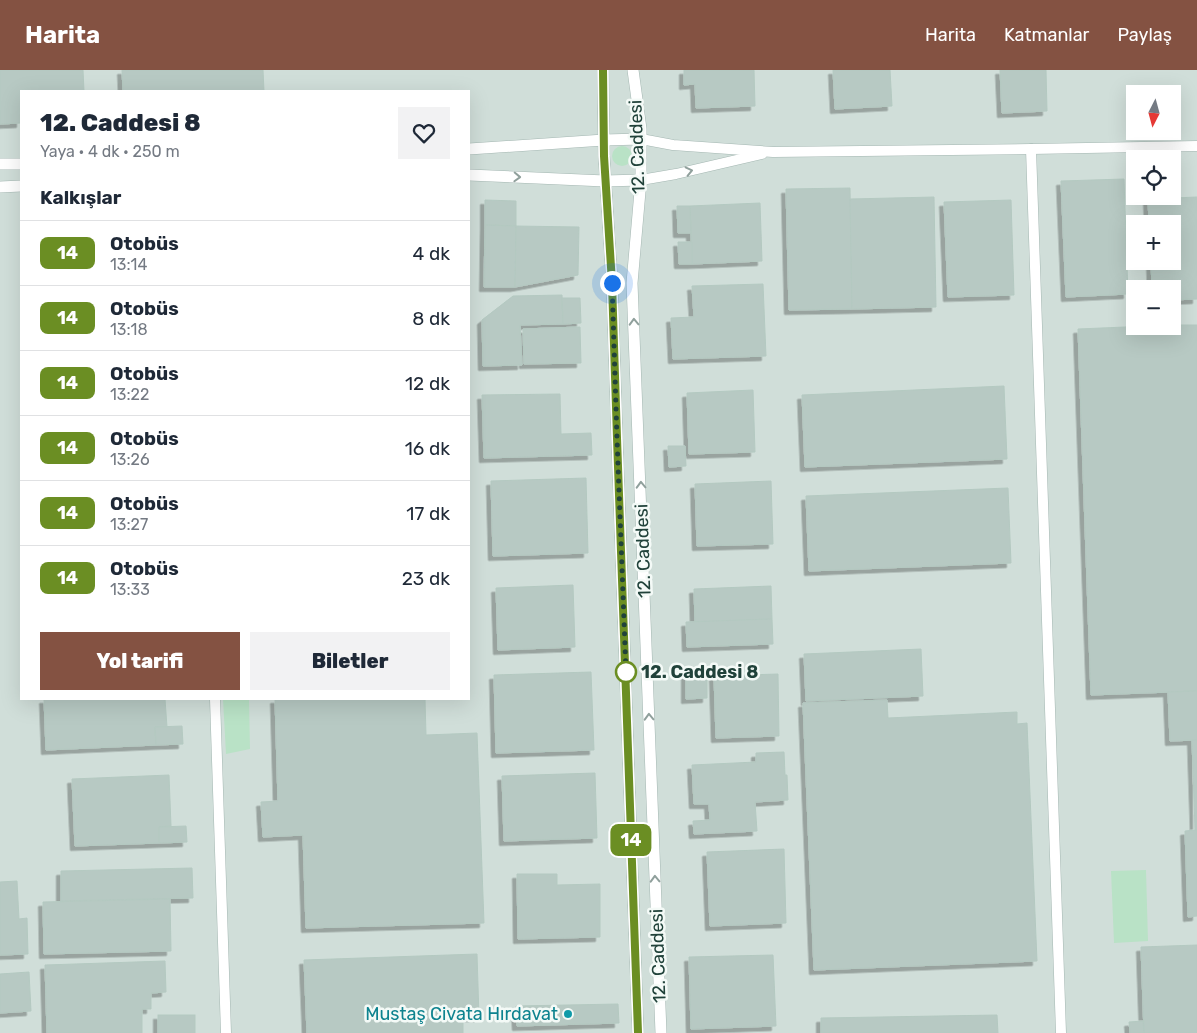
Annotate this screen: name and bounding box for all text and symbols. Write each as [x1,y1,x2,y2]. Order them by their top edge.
text: Harita [25,21,100,49]
text: Harita [925,24,976,46]
text: Katmanlar [1004,24,1089,46]
text: Paylaş [1117,24,1172,46]
north arrow [1126,85,1181,140]
map controls [1126,85,1181,335]
street label: 12. Caddesi [624,100,650,194]
button: heart [398,107,450,159]
text: 12. Caddesi 8 [40,109,201,137]
text: Yaya · 4 dk · 250 m [40,142,180,161]
button: locate [1126,150,1181,205]
one-way arrow [684,166,693,177]
one-way arrow [514,172,522,182]
text: Kalkışlar [40,186,121,209]
button: + [1126,215,1181,270]
text: Otobüs [110,232,179,255]
text: 14 [57,242,78,264]
text: 4 dk [412,242,450,265]
text: 13:14 [110,255,147,274]
your location [600,271,625,296]
button: − [1126,280,1181,335]
text: Otobüs [110,297,179,320]
text: 14 [57,307,78,329]
text: 8 dk [412,307,450,330]
one-way arrow [629,318,639,326]
text: 13:18 [110,320,148,339]
text: Otobüs [110,362,179,385]
text: 14 [57,372,78,394]
text: 12 dk [405,372,450,395]
text: 13:22 [110,385,149,404]
text: Otobüs [110,427,179,450]
text: 14 [57,437,78,459]
text: 16 dk [405,437,450,460]
text: 13:26 [110,450,150,469]
one-way arrow [635,480,646,488]
text: Otobüs [110,492,179,515]
text: 14 [57,502,78,524]
text: 17 dk [406,502,450,525]
street label: 12. Caddesi [630,504,656,598]
text: 13:27 [110,515,148,534]
text: Otobüs [110,557,179,580]
text: 14 [57,567,78,589]
text: 23 dk [402,567,450,590]
text: 13:33 [110,580,150,599]
button: Yol tarifi [40,632,240,690]
button: Biletler [250,632,450,690]
marker: 12. Caddesi 8 [615,661,637,683]
place label: 12. Caddesi 8 [641,661,758,683]
one-way arrow [644,713,655,721]
line badge: 14 [608,824,654,856]
text: 14 [620,829,642,851]
one-way arrow [650,875,661,883]
street label: 12. Caddesi [645,909,671,1003]
place label: Mustaş Civata Hırdavat [365,1003,558,1025]
marker: Mustaş Civata Hırdavat [562,1008,574,1020]

